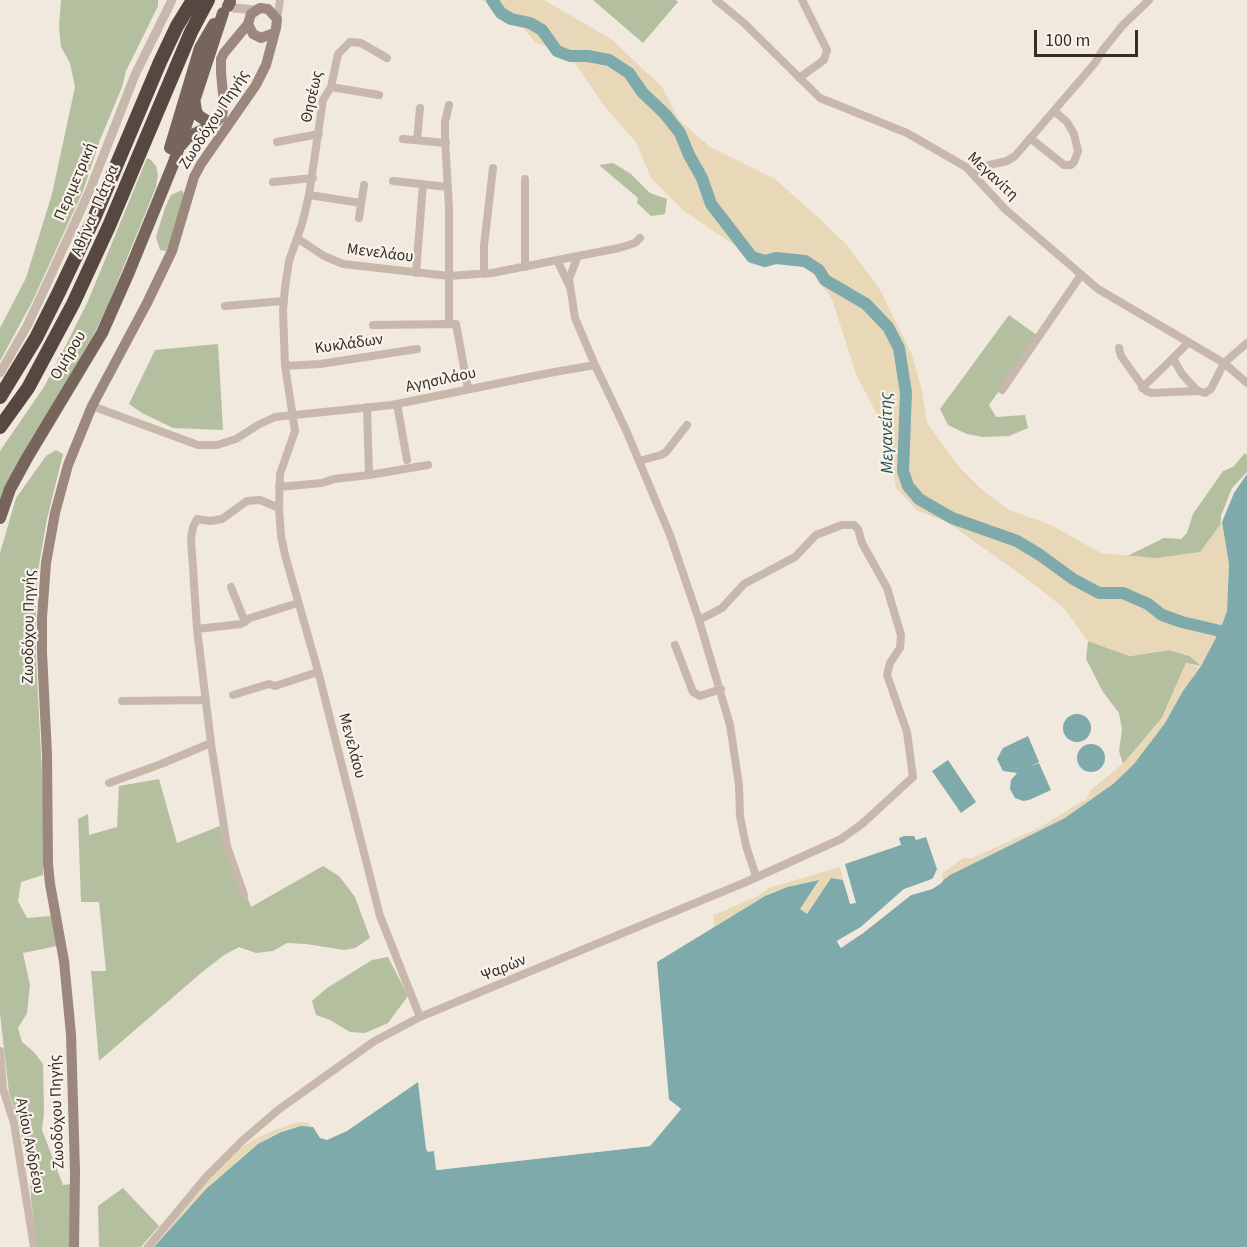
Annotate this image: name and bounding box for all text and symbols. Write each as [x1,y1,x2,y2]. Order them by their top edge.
scale bar [1037,18,1140,56]
text: 100 m [1045,28,1090,53]
street label: Ζωοδόχου Πηγής [176,67,254,173]
street label: Θησέως [298,69,328,125]
street label: Περιμετρική [51,140,101,224]
street label: Μεγανίτη [963,149,1021,205]
street label: Αθήνα - Πάτρα [68,162,124,260]
street label: Μενελάου [346,240,414,268]
street label: Ομήρου [47,328,91,384]
street label: Κυκλάδων [314,331,384,359]
street label: Αγησιλάου [404,364,478,398]
water label: Μεγανείτης [876,392,900,474]
street label: Ζωοδόχου Πηγής [19,570,41,684]
street label: Μενελάου [333,711,369,781]
street label: Ψαρών [479,951,529,987]
street label: Ζωοδόχου Πηγής [46,1054,70,1170]
street label: Αγίου Ανδρέου [10,1097,48,1195]

